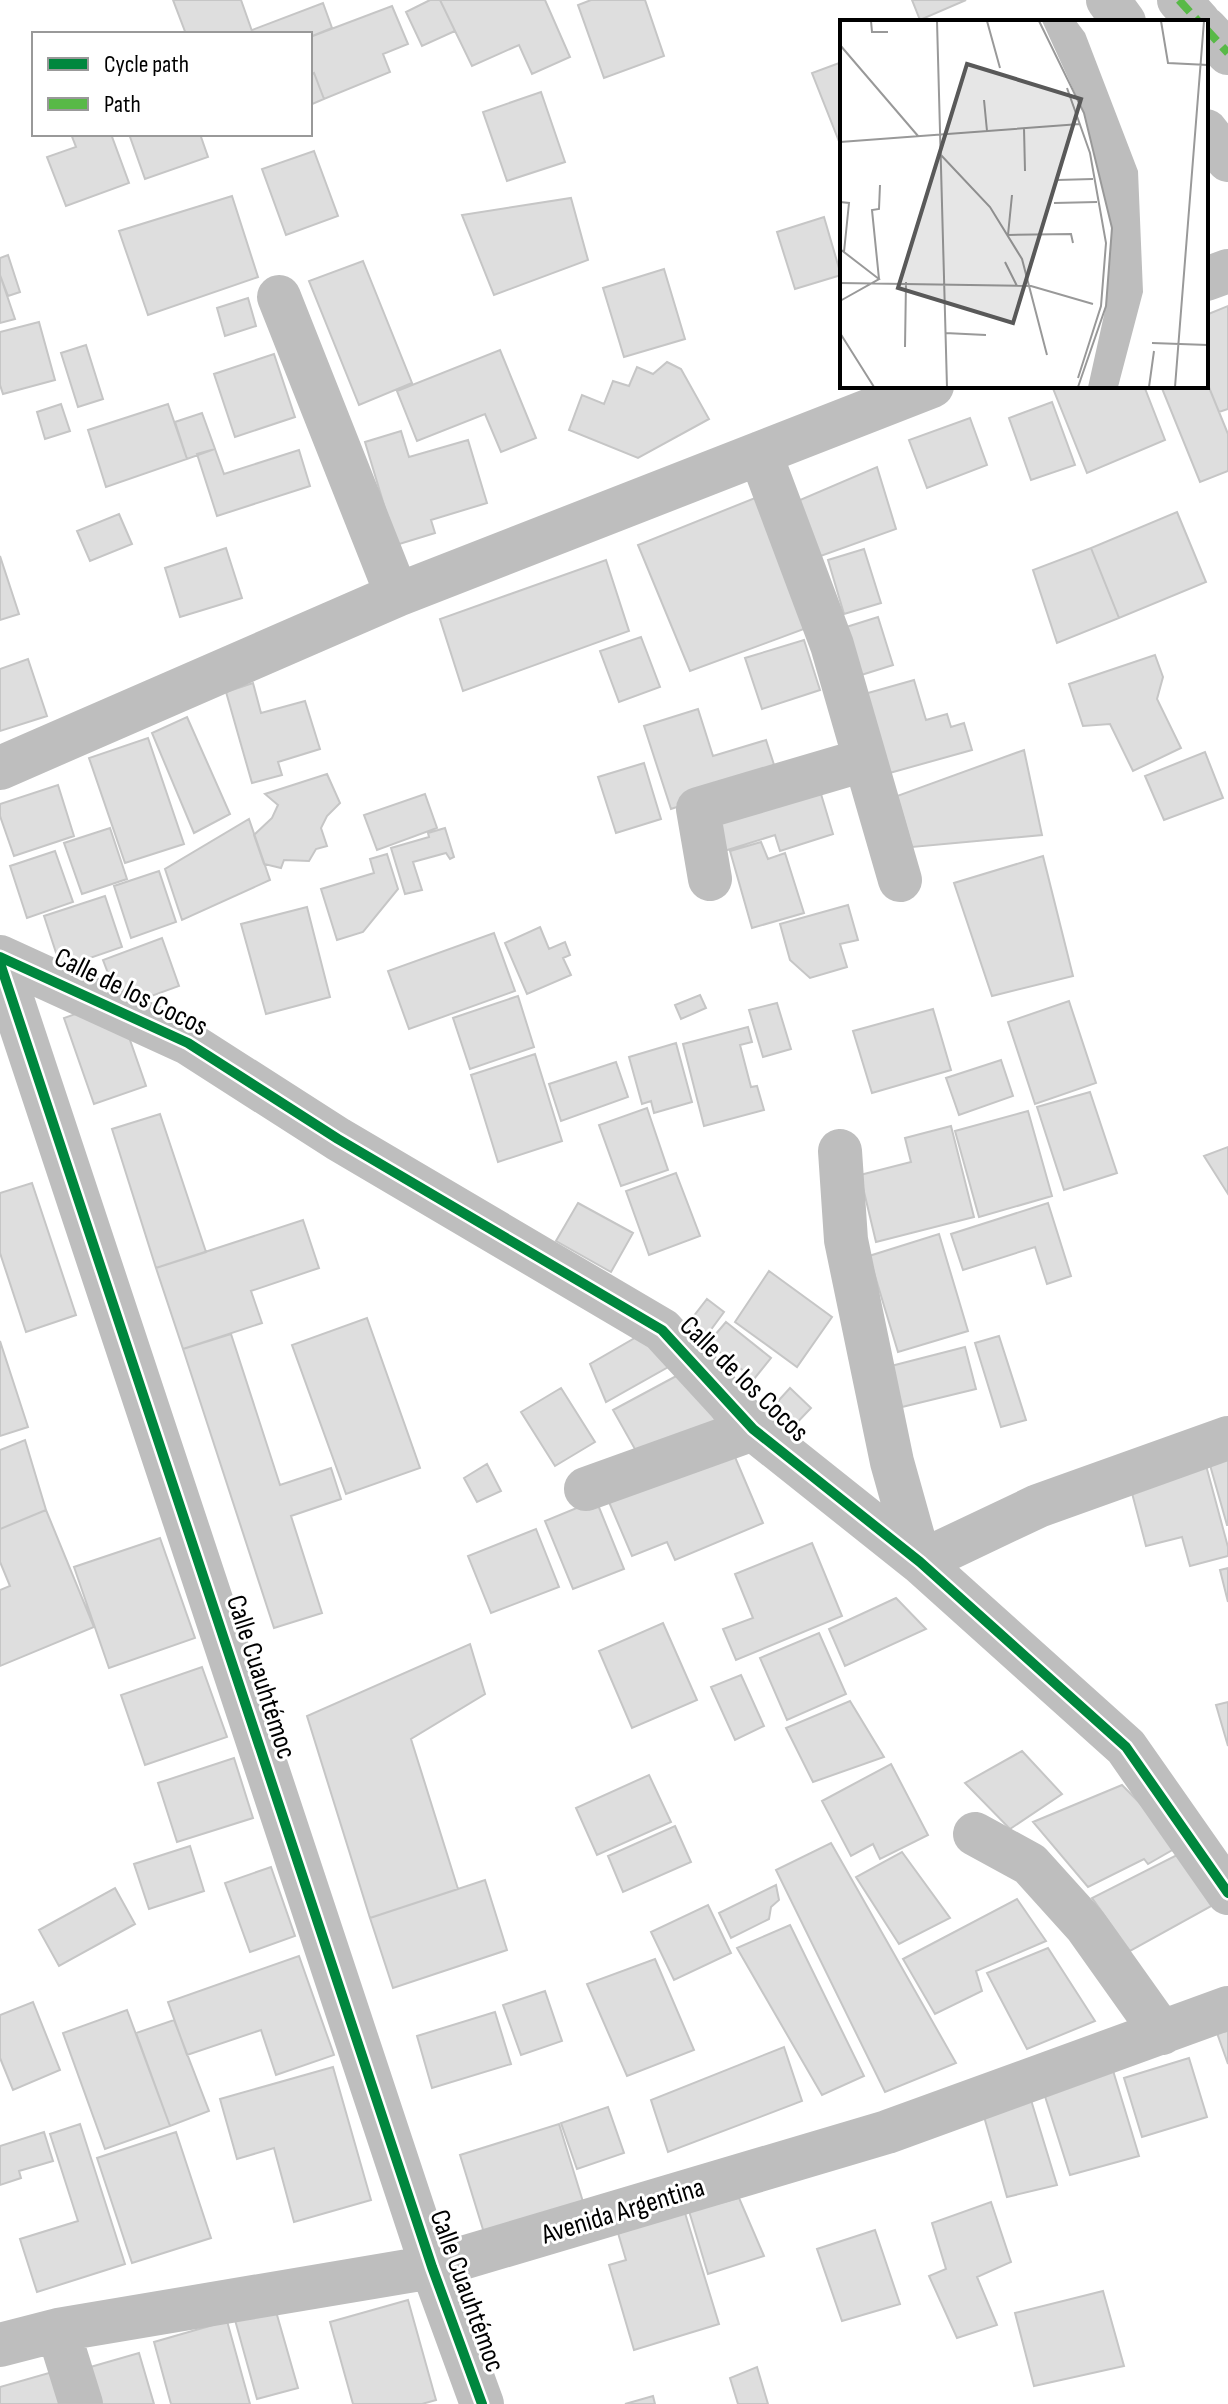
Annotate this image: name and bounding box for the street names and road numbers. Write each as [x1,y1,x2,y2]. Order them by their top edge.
street label: Calle de los Cocos [49,941,213,1043]
street label: Calle de los Cocos [673,1309,815,1449]
street label: Calle Cuauhtémoc [219,1591,303,1763]
street label: Avenida Argentina [537,2171,708,2252]
street label: Calle Cuauhtémoc [422,2205,512,2377]

